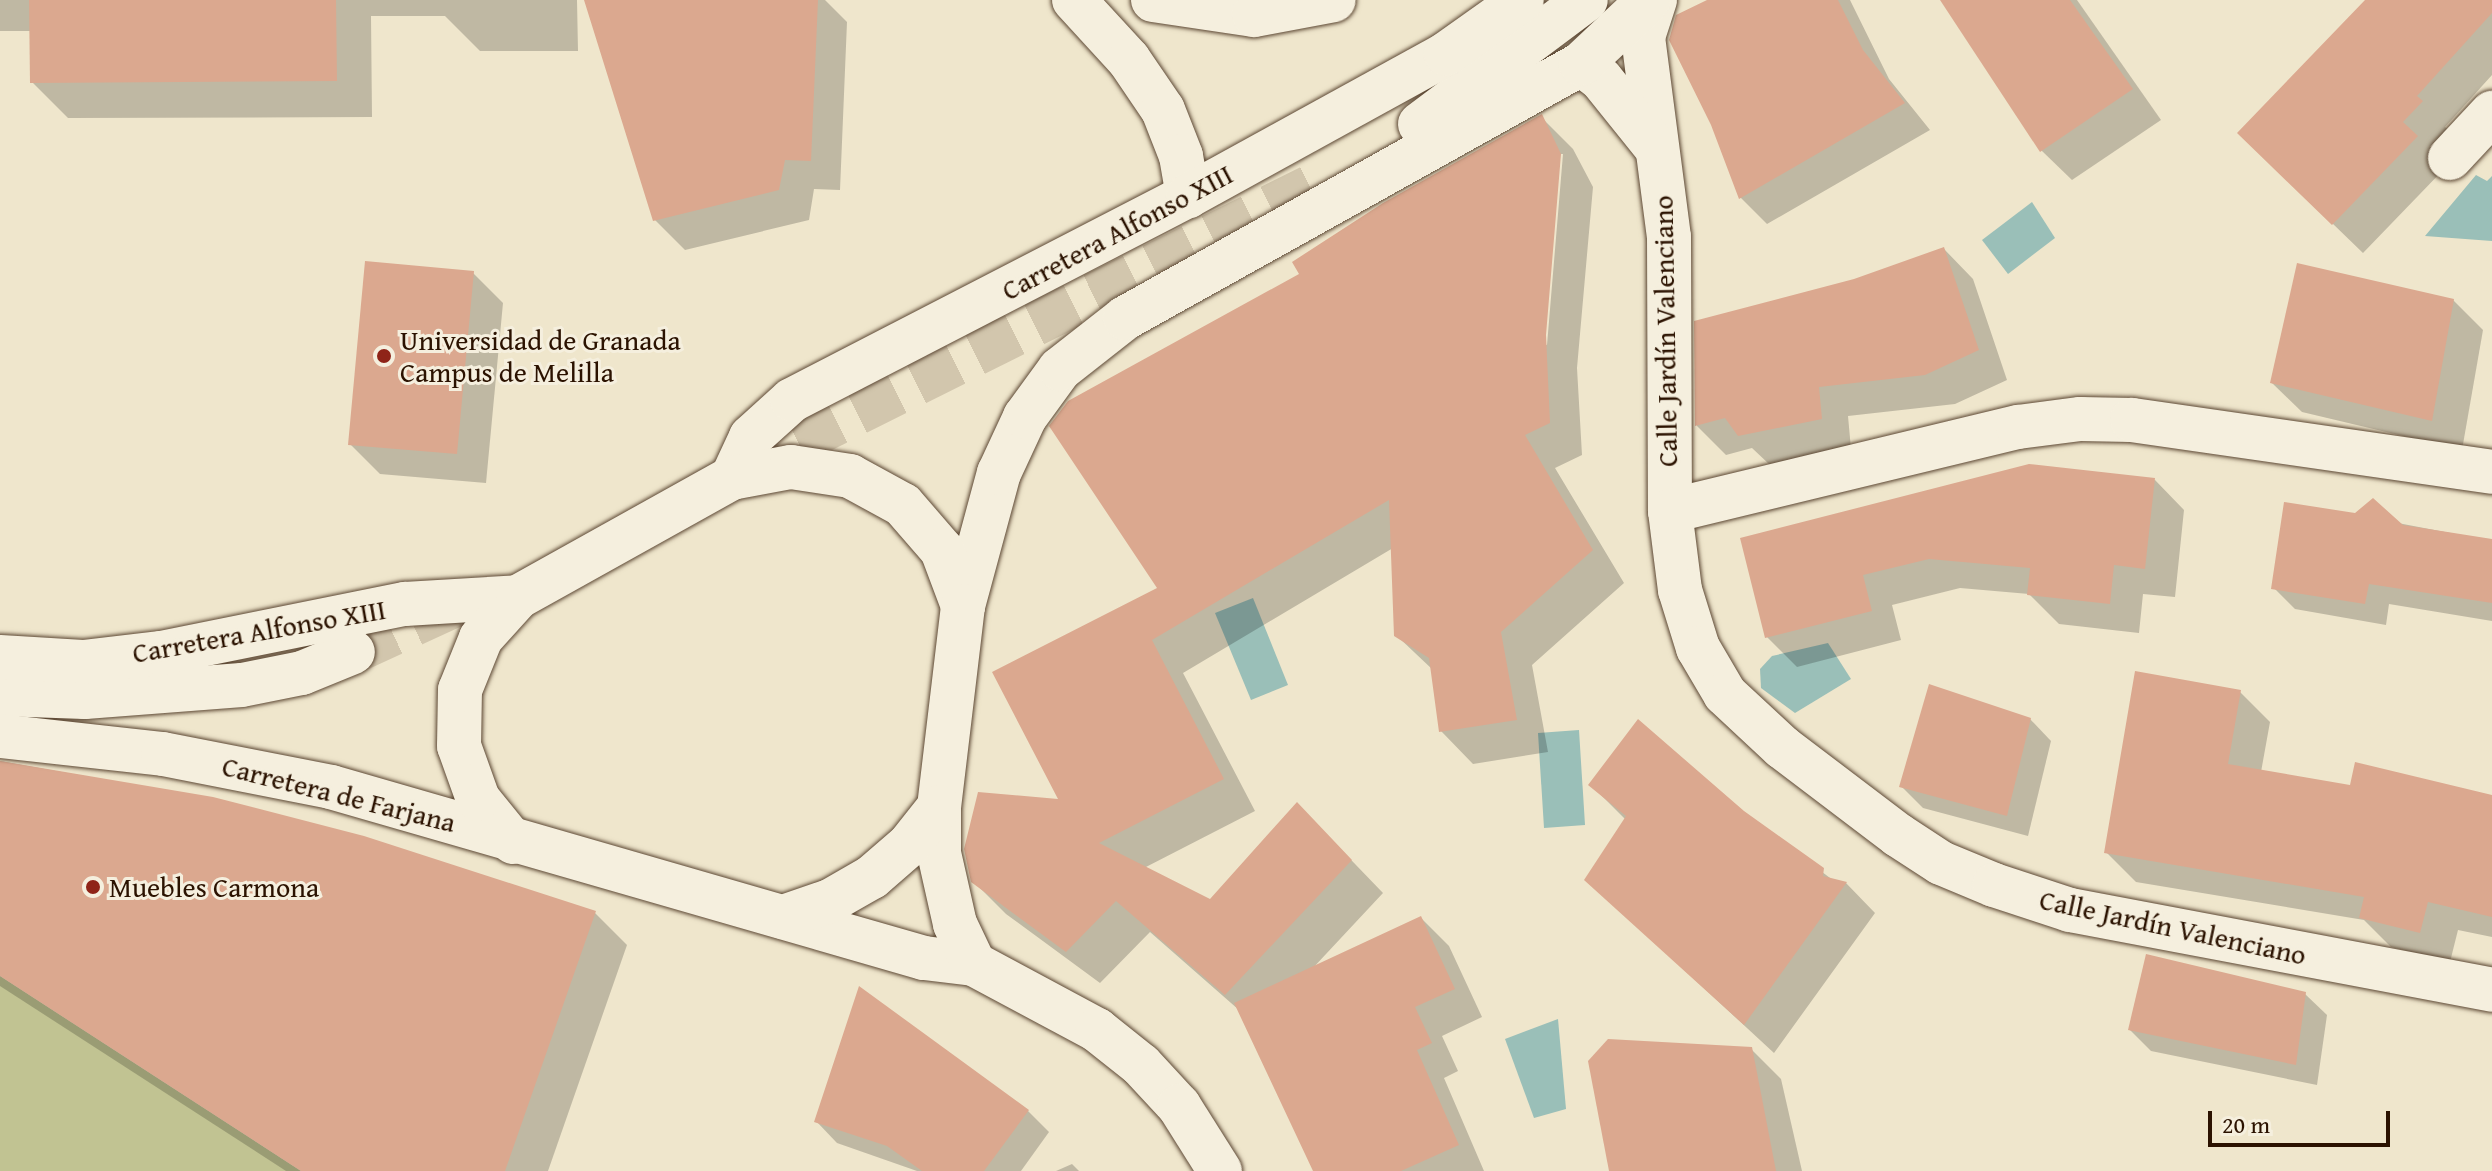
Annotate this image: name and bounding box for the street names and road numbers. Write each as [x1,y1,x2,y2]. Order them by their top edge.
street label: Carretera Alfonso XIII [996,157,1238,307]
street label: Calle Jardín Valenciano [1646,195,1684,467]
street label: Carretera Alfonso XIII [130,592,388,670]
street label: Carretera de Farjana [219,749,459,839]
street label: Calle Jardín Valenciano [2037,882,2309,972]

